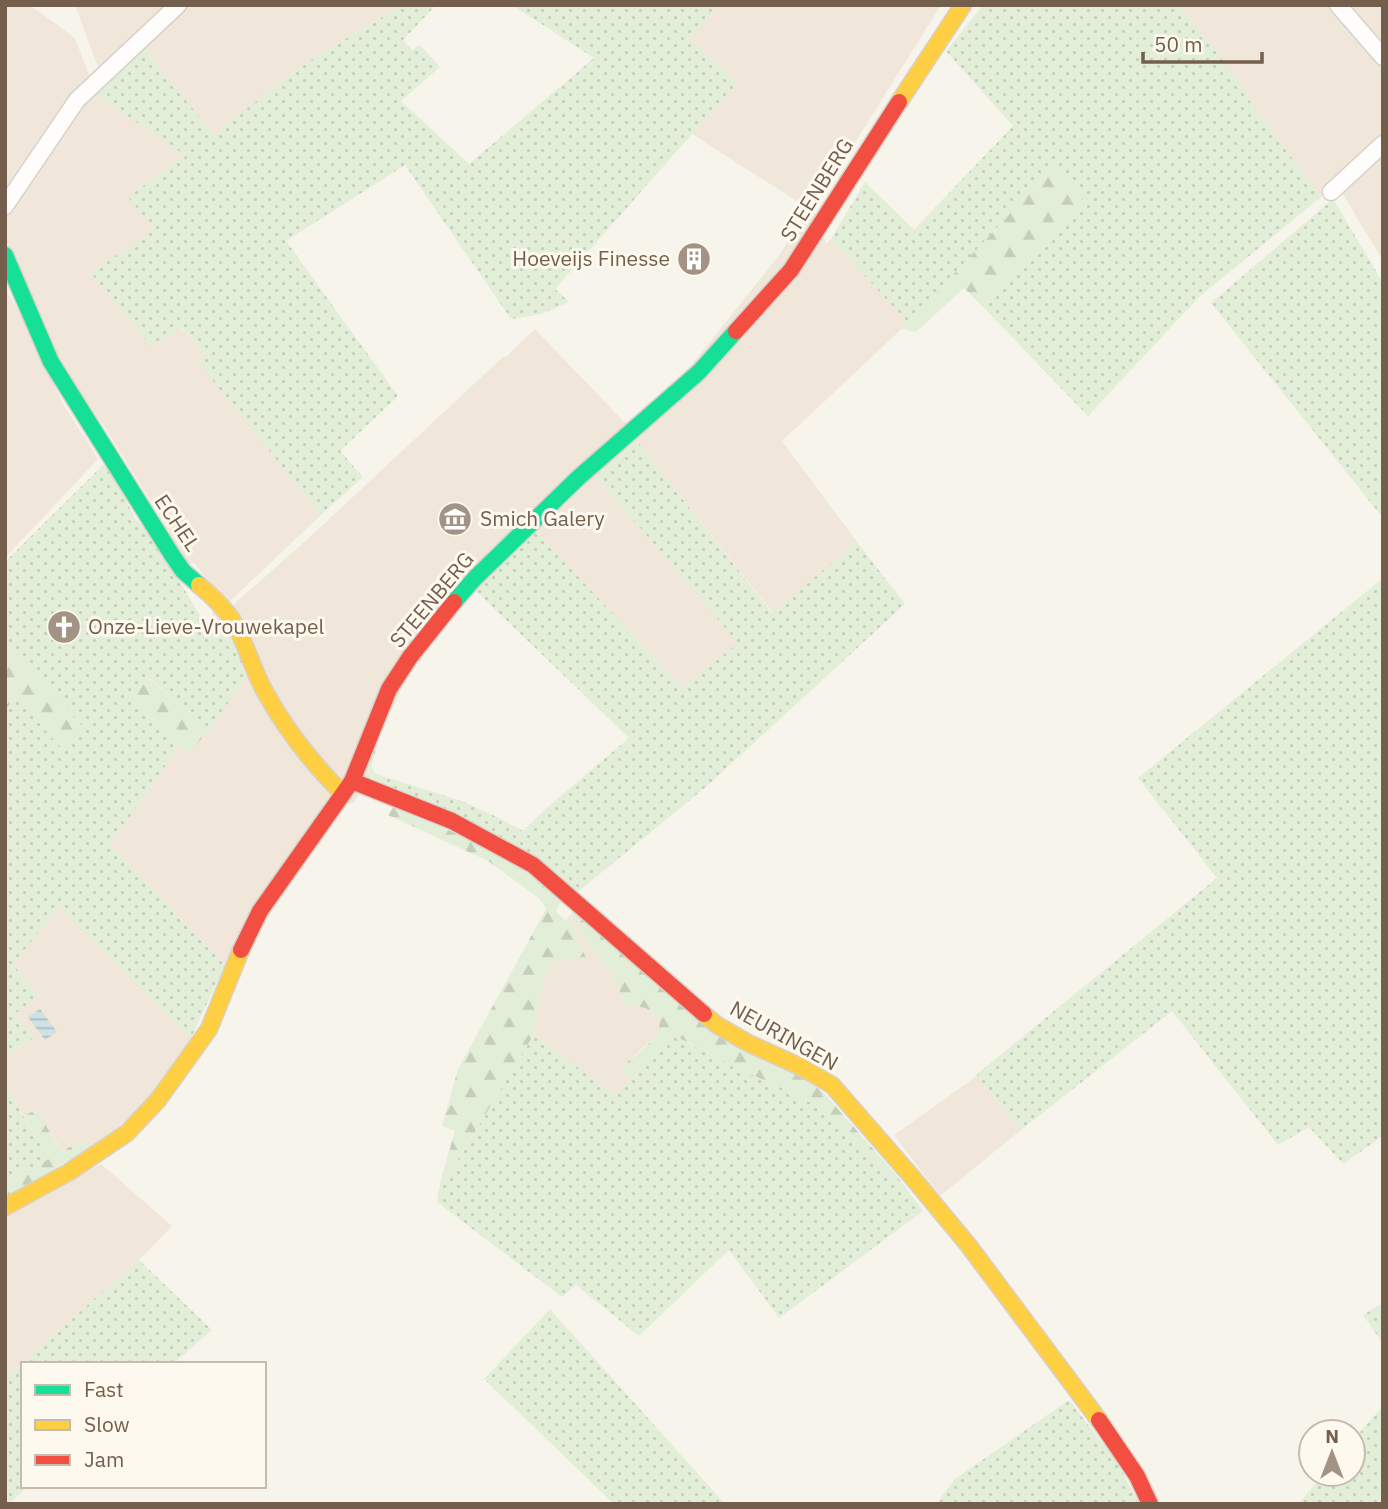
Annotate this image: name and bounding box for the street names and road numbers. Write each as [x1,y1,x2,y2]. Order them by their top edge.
street label: STEENBERG [773,132,859,247]
street label: ECHEL [149,489,207,556]
street label: STEENBERG [383,546,480,653]
street label: NEURINGEN [725,994,844,1076]

